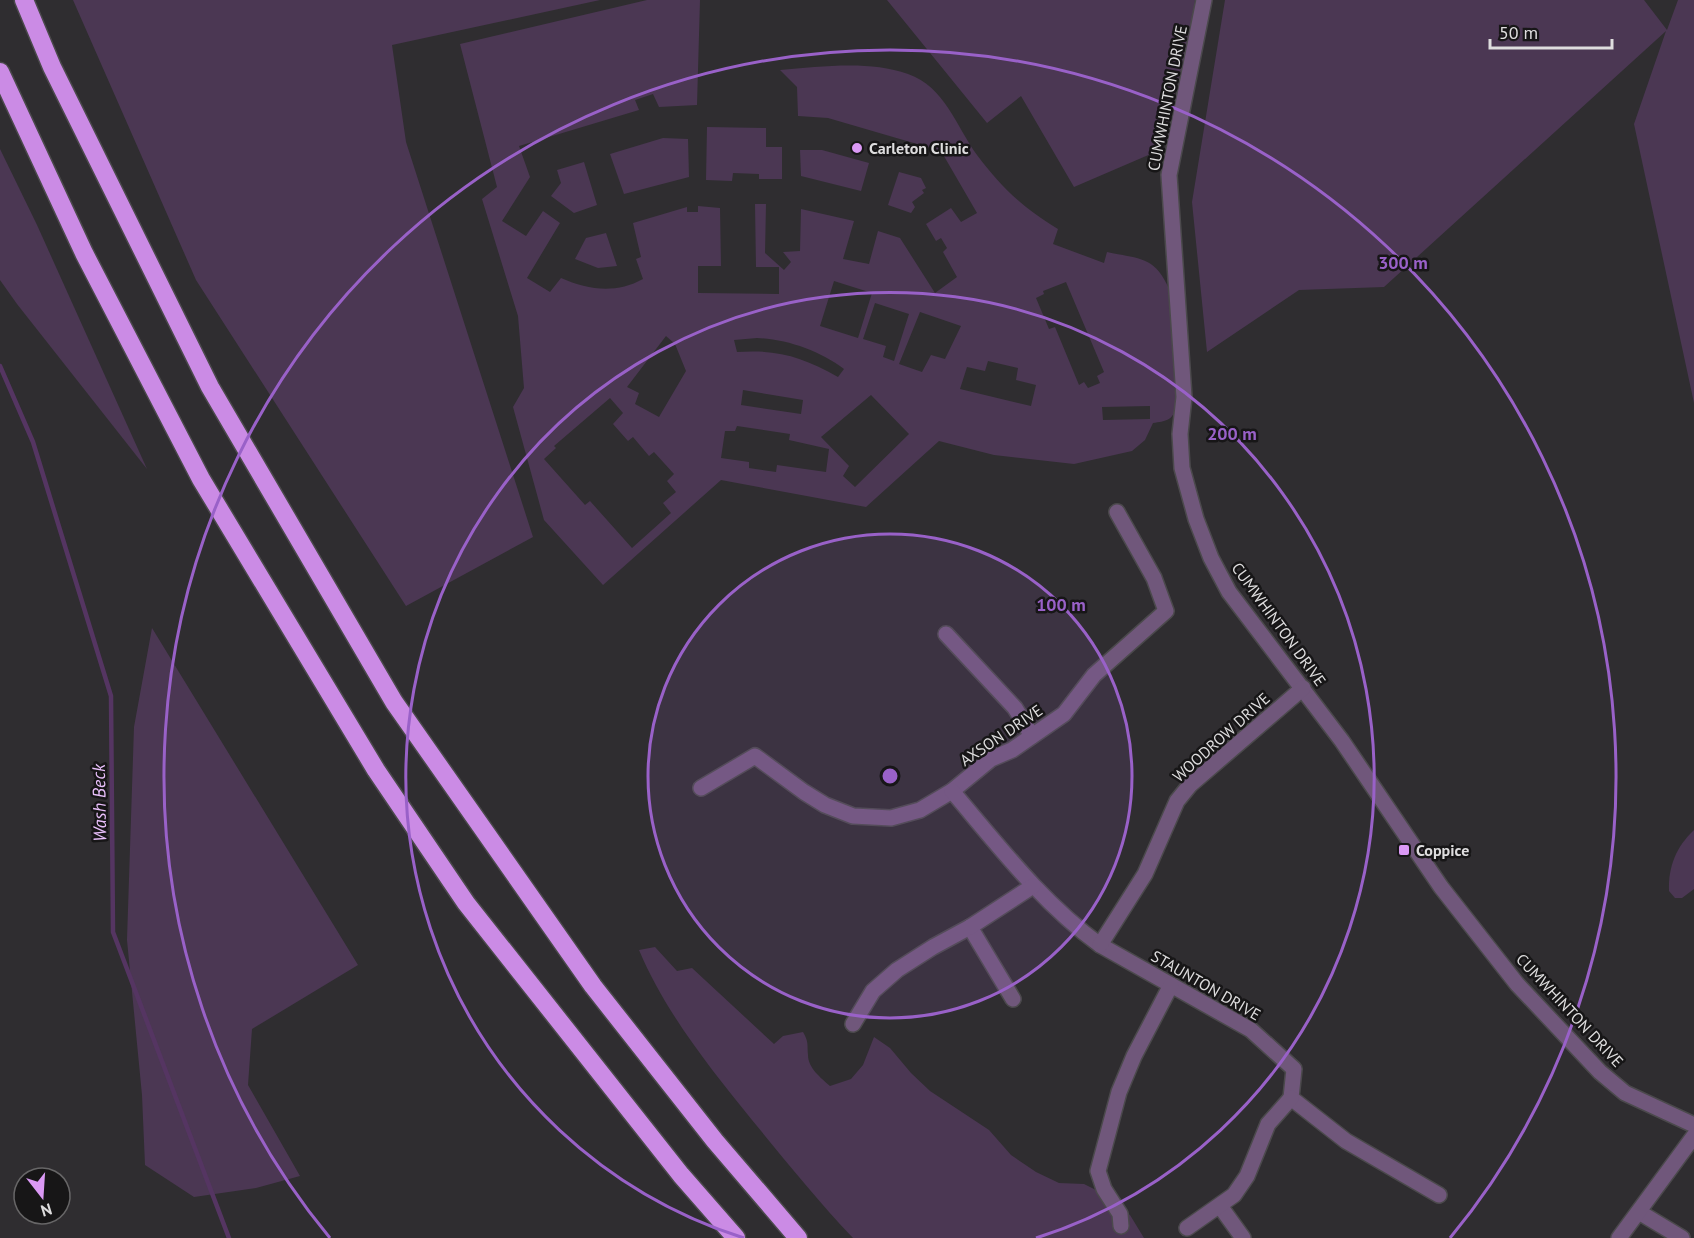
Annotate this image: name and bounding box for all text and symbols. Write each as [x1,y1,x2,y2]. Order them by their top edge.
scale bar [1490,12,1612,50]
text: 50 m [1499,21,1538,44]
street label: CUMWHINTON DRIVE [1143,23,1191,173]
place label: Carleton Clinic [869,138,969,158]
marker: Carleton Clinic [850,141,864,155]
text: 300 m [1378,251,1428,274]
text: 200 m [1207,422,1257,445]
street label: CUMWHINTON DRIVE [1227,558,1331,690]
text: 100 m [1036,593,1086,616]
street label: WOODROW DRIVE [1168,688,1274,786]
street label: AXSON DRIVE [956,700,1046,770]
water label: Wash Beck [87,763,111,842]
centre of rings [880,766,900,786]
place label: Coppice [1416,840,1469,860]
marker: Coppice [1397,843,1411,857]
street label: STAUNTON DRIVE [1148,946,1264,1024]
street label: CUMWHINTON DRIVE [1512,949,1628,1071]
north arrow [12,1166,72,1226]
text: N [38,1199,54,1221]

